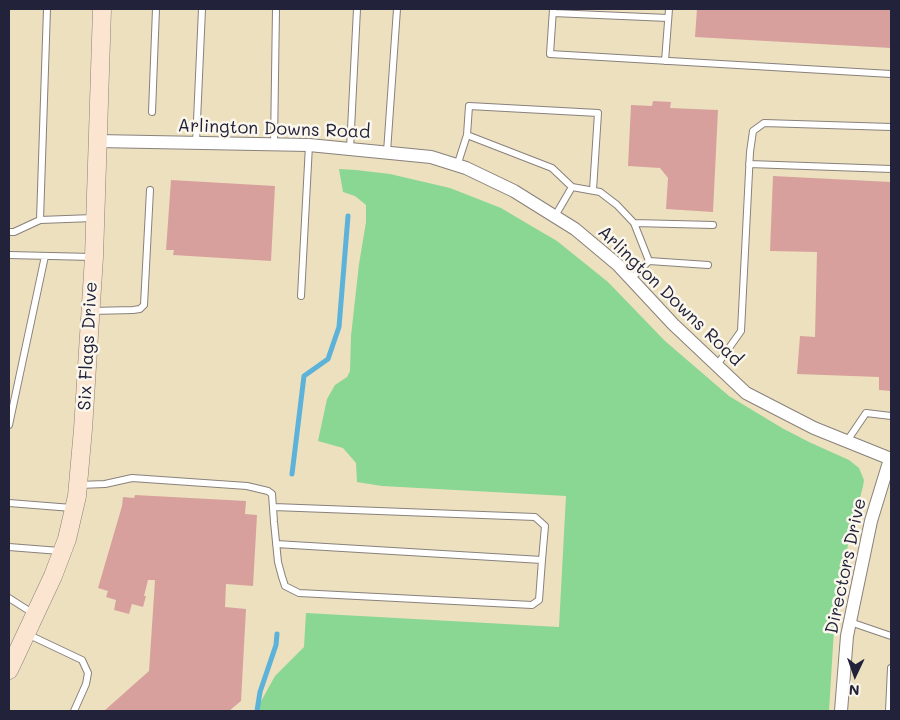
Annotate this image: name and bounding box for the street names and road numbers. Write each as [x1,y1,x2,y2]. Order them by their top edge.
street label: Arlington Downs Road [177,115,371,143]
street label: Arlington Downs Road [593,221,747,371]
street label: Six Flags Drive [74,281,102,411]
street label: Directors Drive [821,496,871,636]

